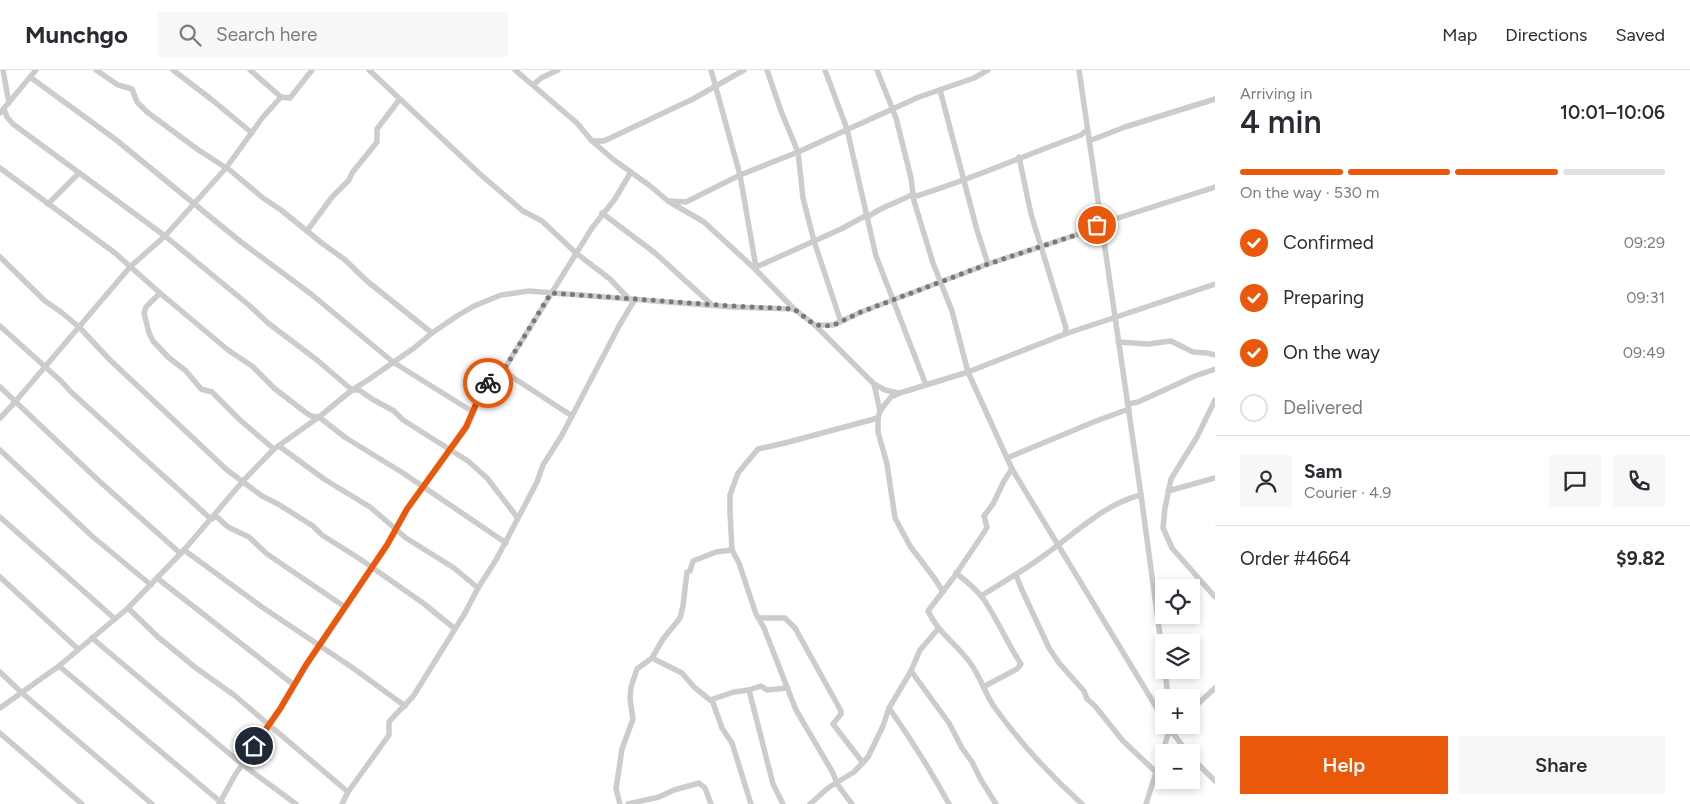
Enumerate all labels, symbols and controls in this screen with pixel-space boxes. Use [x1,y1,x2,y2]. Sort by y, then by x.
search box [158,12,508,57]
text: Munchgo [25,20,128,49]
icon: search [176,21,204,49]
text: Search here [216,23,317,46]
text: Map [1442,24,1477,46]
text: Directions [1505,24,1587,46]
text: Saved [1615,24,1665,46]
text: Arriving in [1240,84,1312,103]
text: 10:01–10:06 [1560,101,1665,124]
text: 4 min [1240,103,1322,141]
text: On the way · 530 m [1240,183,1379,202]
pin [1076,204,1118,246]
icon: bag [1083,211,1111,239]
icon: check [1240,229,1268,257]
text: Confirmed [1283,231,1374,254]
text: 09:29 [1624,233,1665,252]
icon: check [1240,284,1268,312]
text: Preparing [1283,286,1364,309]
text: 09:31 [1626,288,1665,307]
icon: check [1240,339,1268,367]
text: On the way [1283,341,1380,364]
text: 09:49 [1623,343,1665,362]
courier [463,358,513,408]
icon: bike [474,369,502,397]
text: Delivered [1283,396,1363,419]
button: person [1240,455,1292,507]
button: chat [1549,455,1601,507]
button: phone [1613,455,1665,507]
text: Sam [1304,460,1342,483]
text: Courier · 4.9 [1304,483,1391,502]
text: Order #4664 [1240,547,1351,570]
text: $9.82 [1616,547,1665,570]
map controls [1155,579,1200,789]
button: locate [1155,579,1200,624]
button: layers [1155,634,1200,679]
button: + [1155,689,1200,734]
pin [233,725,275,767]
icon: home [240,732,268,760]
button: Help [1240,736,1448,794]
button: Share [1458,736,1665,794]
button: − [1155,744,1200,789]

